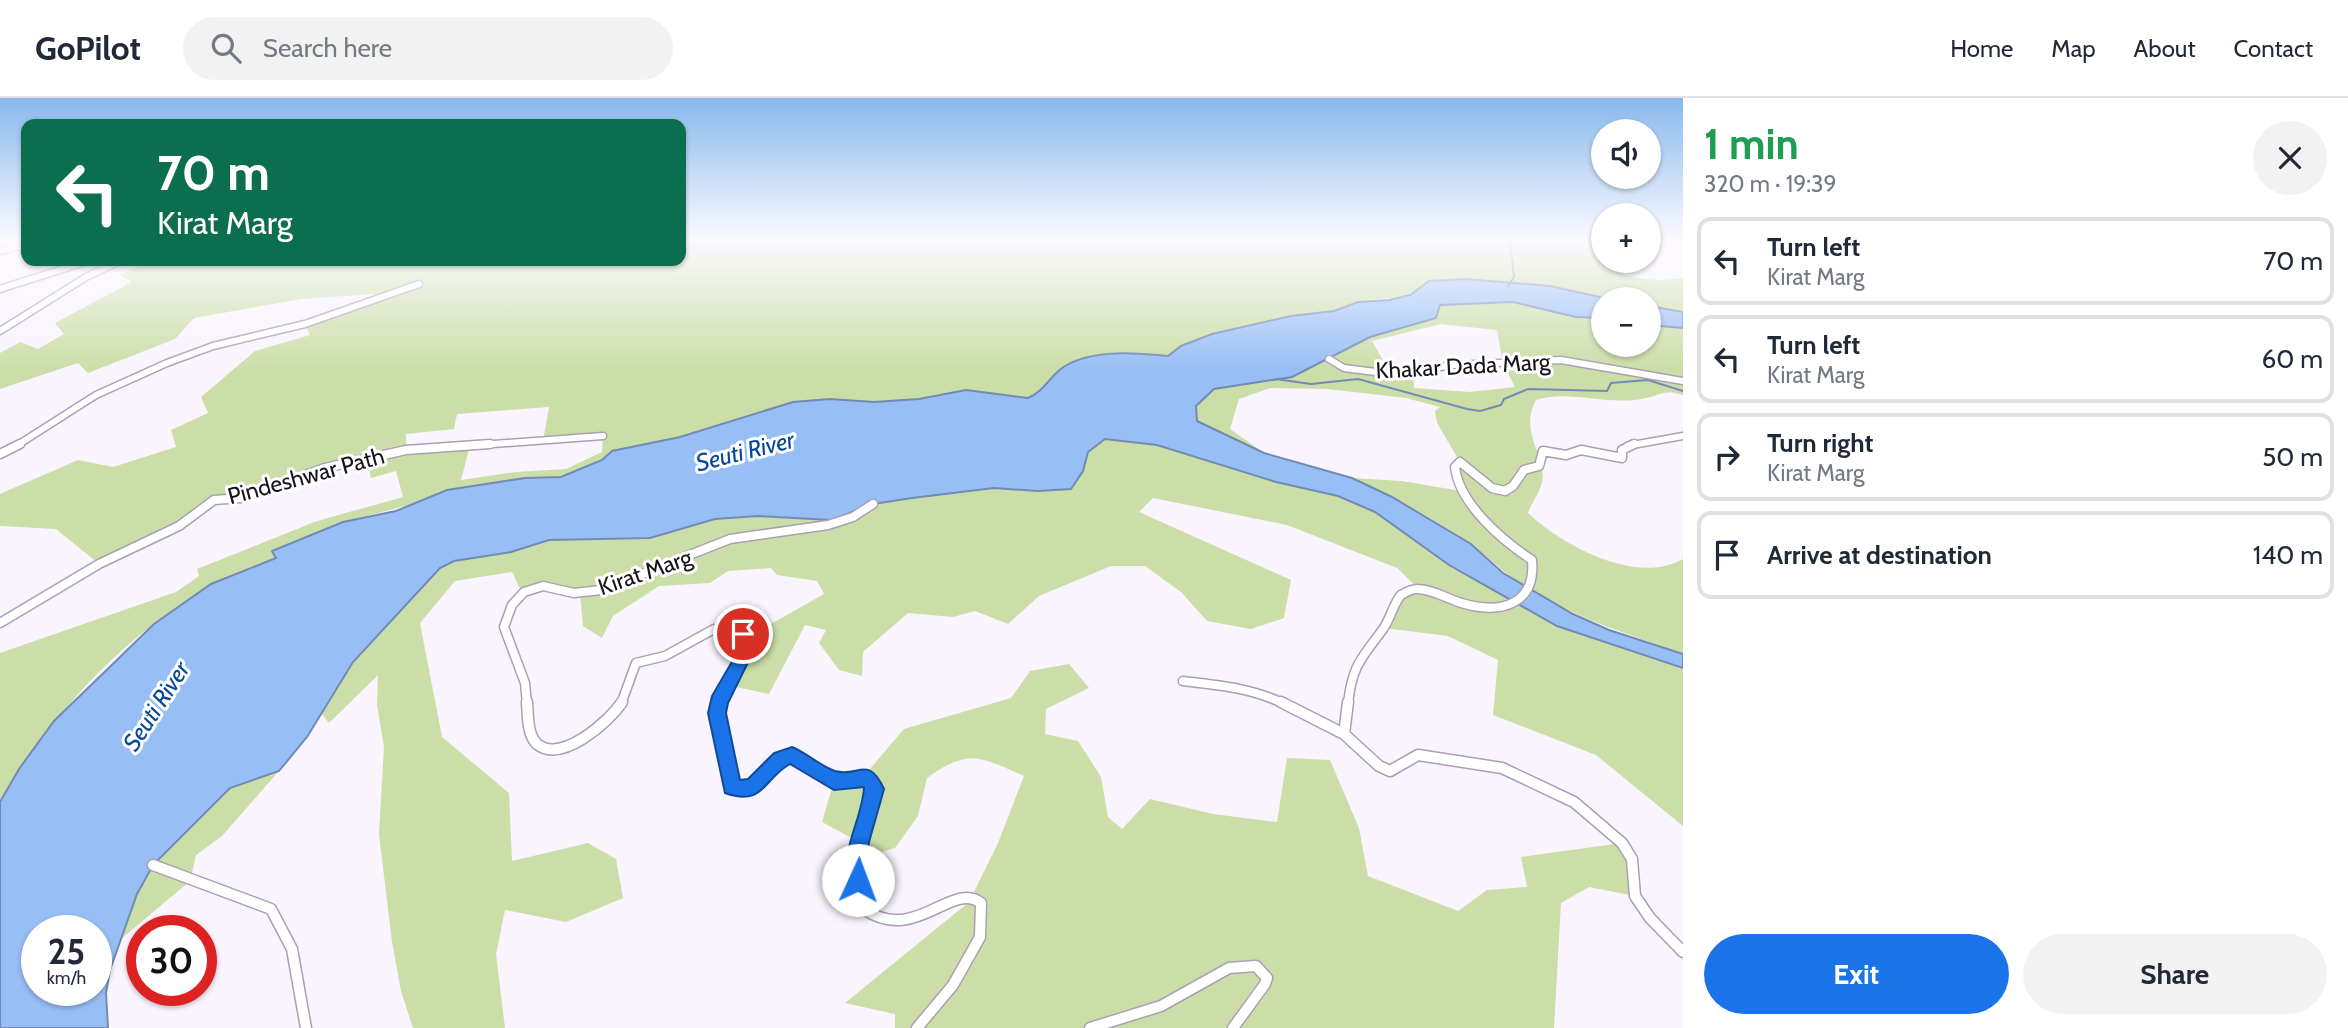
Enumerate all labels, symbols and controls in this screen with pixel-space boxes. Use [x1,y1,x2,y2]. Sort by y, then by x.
search box [183,17,673,80]
text: GoPilot [35,28,141,68]
icon: search [207,29,245,67]
text: Search here [263,32,392,64]
text: Home [1950,34,2013,63]
text: Map [2051,34,2096,63]
text: About [2134,34,2196,63]
text: Contact [2234,34,2313,63]
text: 1 min [1704,118,1799,170]
map controls [1591,119,1661,357]
button: sound [1591,119,1661,189]
button: close [2253,121,2327,195]
text: 70 m [157,143,270,202]
icon: left [42,147,133,238]
text: 320 m · 19:39 [1704,170,1837,198]
text: Kirat Marg [157,203,293,242]
button: + [1591,203,1661,273]
text: Turn left [1767,231,1860,263]
icon: left [1708,242,1746,280]
text: 70 m [2263,245,2323,277]
text: Kirat Marg [1767,263,1864,291]
button: − [1591,287,1661,357]
text: Turn left [1767,329,1860,361]
icon: left [1708,340,1746,378]
text: 60 m [2261,343,2323,375]
street label: Khakar Dada Marg [1375,347,1552,385]
text: Kirat Marg [1767,361,1864,389]
water label: Seuti River [693,424,799,477]
text: Turn right [1767,427,1873,459]
icon: right [1708,438,1746,476]
text: 50 m [2262,441,2323,473]
street label: Pindeshwar Path [225,442,387,510]
text: Kirat Marg [1767,459,1864,487]
icon: arrive [1708,536,1746,574]
text: Arrive at destination [1767,539,1992,571]
text: 140 m [2253,539,2323,571]
street label: Kirat Marg [594,543,696,601]
pin [713,604,773,664]
icon: arrive [724,615,762,653]
water label: Seuti River [117,655,196,756]
position arrow [821,843,895,917]
speed limit sign: 30 [126,915,217,1006]
text: 25 [48,930,85,973]
button: Exit [1704,934,2009,1014]
button: Share [2023,934,2327,1014]
text: km/h [47,967,86,989]

